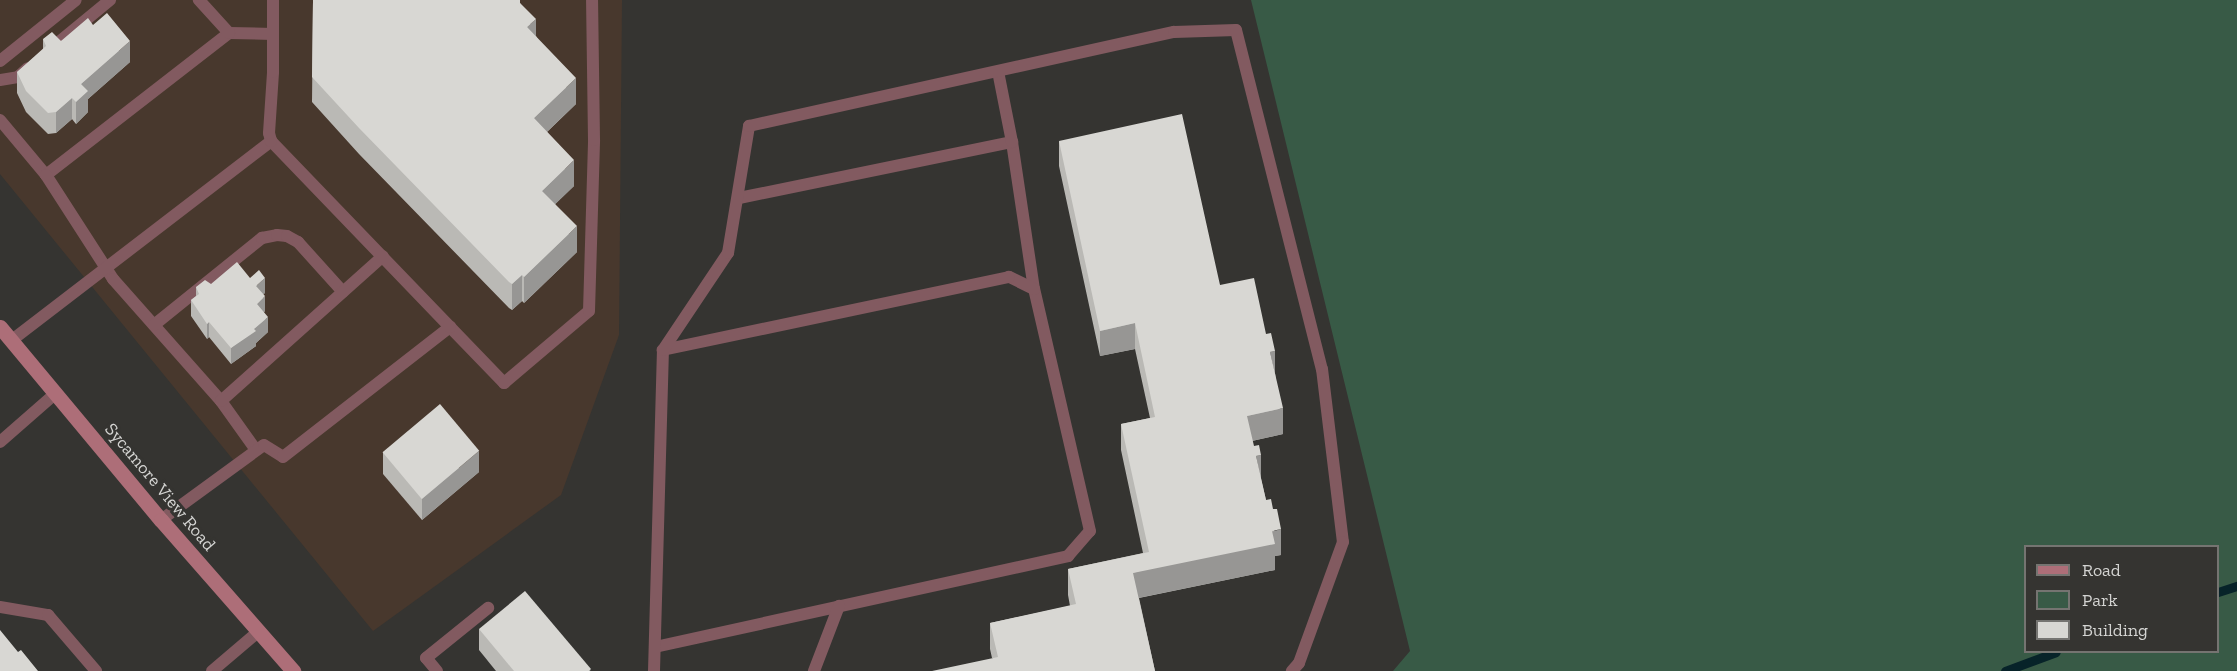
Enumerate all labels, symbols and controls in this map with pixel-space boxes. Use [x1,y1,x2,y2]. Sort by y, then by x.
street label: Sycamore View Road [100,418,220,556]
legend [2024,545,2219,653]
text: Road [2082,559,2121,581]
text: Park [2082,589,2118,611]
text: Building [2082,619,2148,641]

